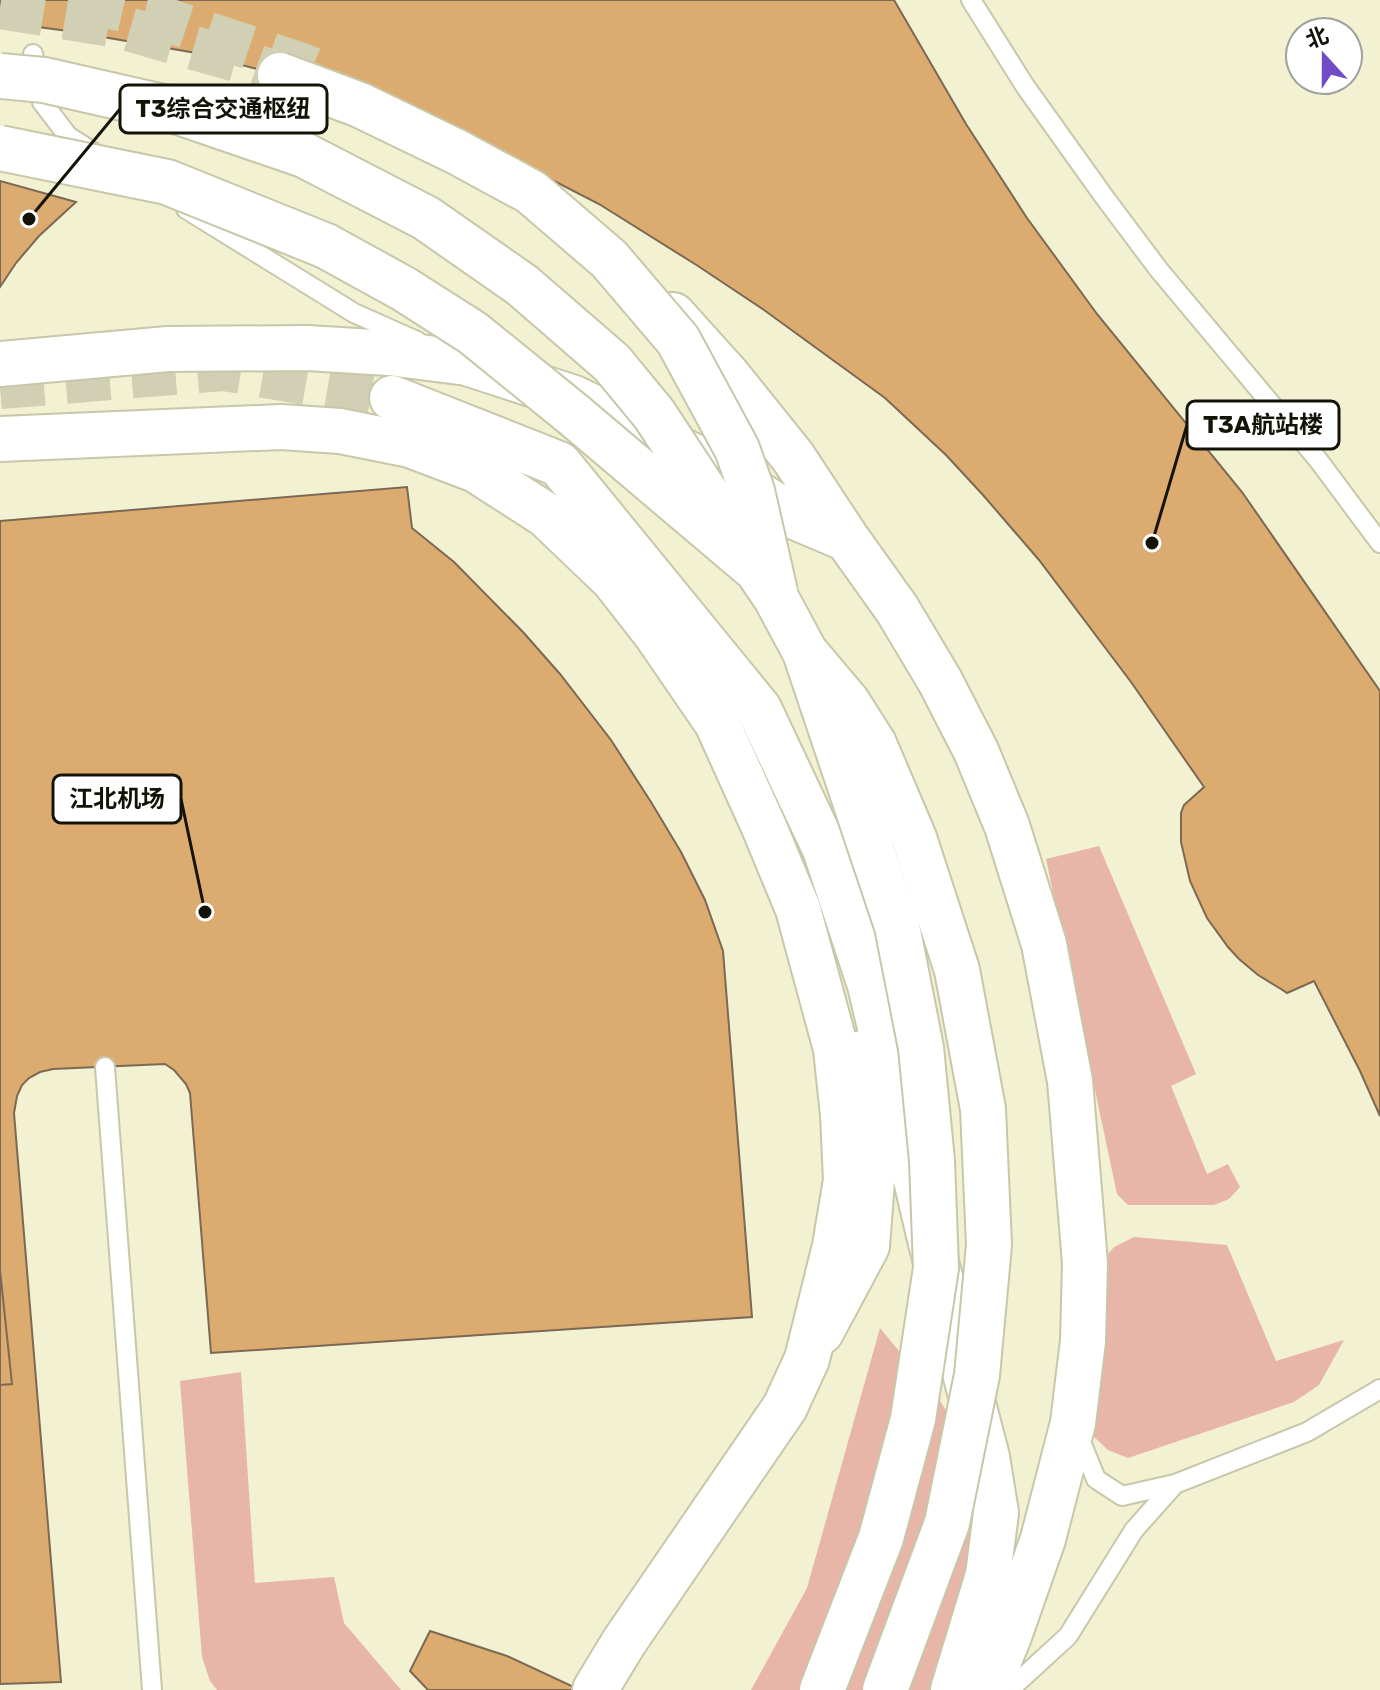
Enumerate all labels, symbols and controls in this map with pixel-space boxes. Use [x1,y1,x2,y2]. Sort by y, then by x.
north arrow [1284,16,1364,96]
text: 北 [1302,21,1332,54]
callout: T3综合交通枢纽 [120,85,327,133]
text: T3综合交通枢纽 [136,95,310,123]
callout: T3A航站楼 [1187,401,1339,449]
text: T3A航站楼 [1203,411,1323,439]
callout: 江北机场 [53,775,181,823]
text: 江北机场 [69,785,165,813]

